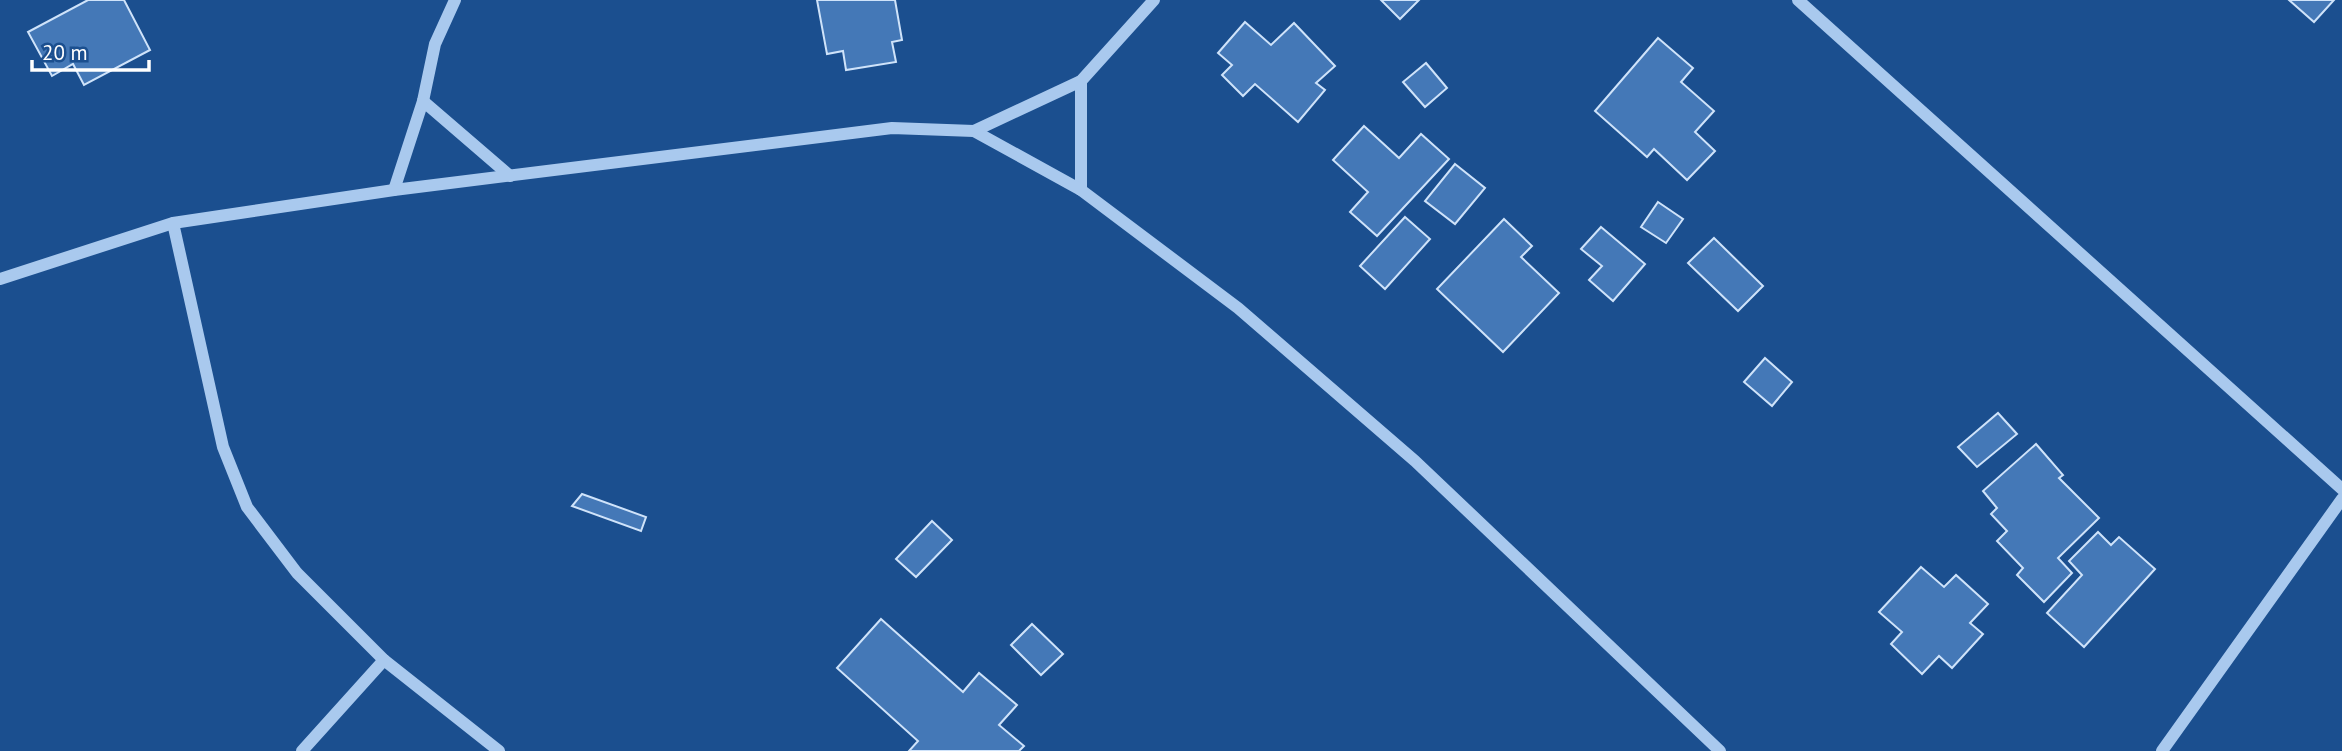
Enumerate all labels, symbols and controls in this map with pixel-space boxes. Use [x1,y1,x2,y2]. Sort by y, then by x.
scale bar [32,28,149,72]
text: 20 m [42,39,88,66]

